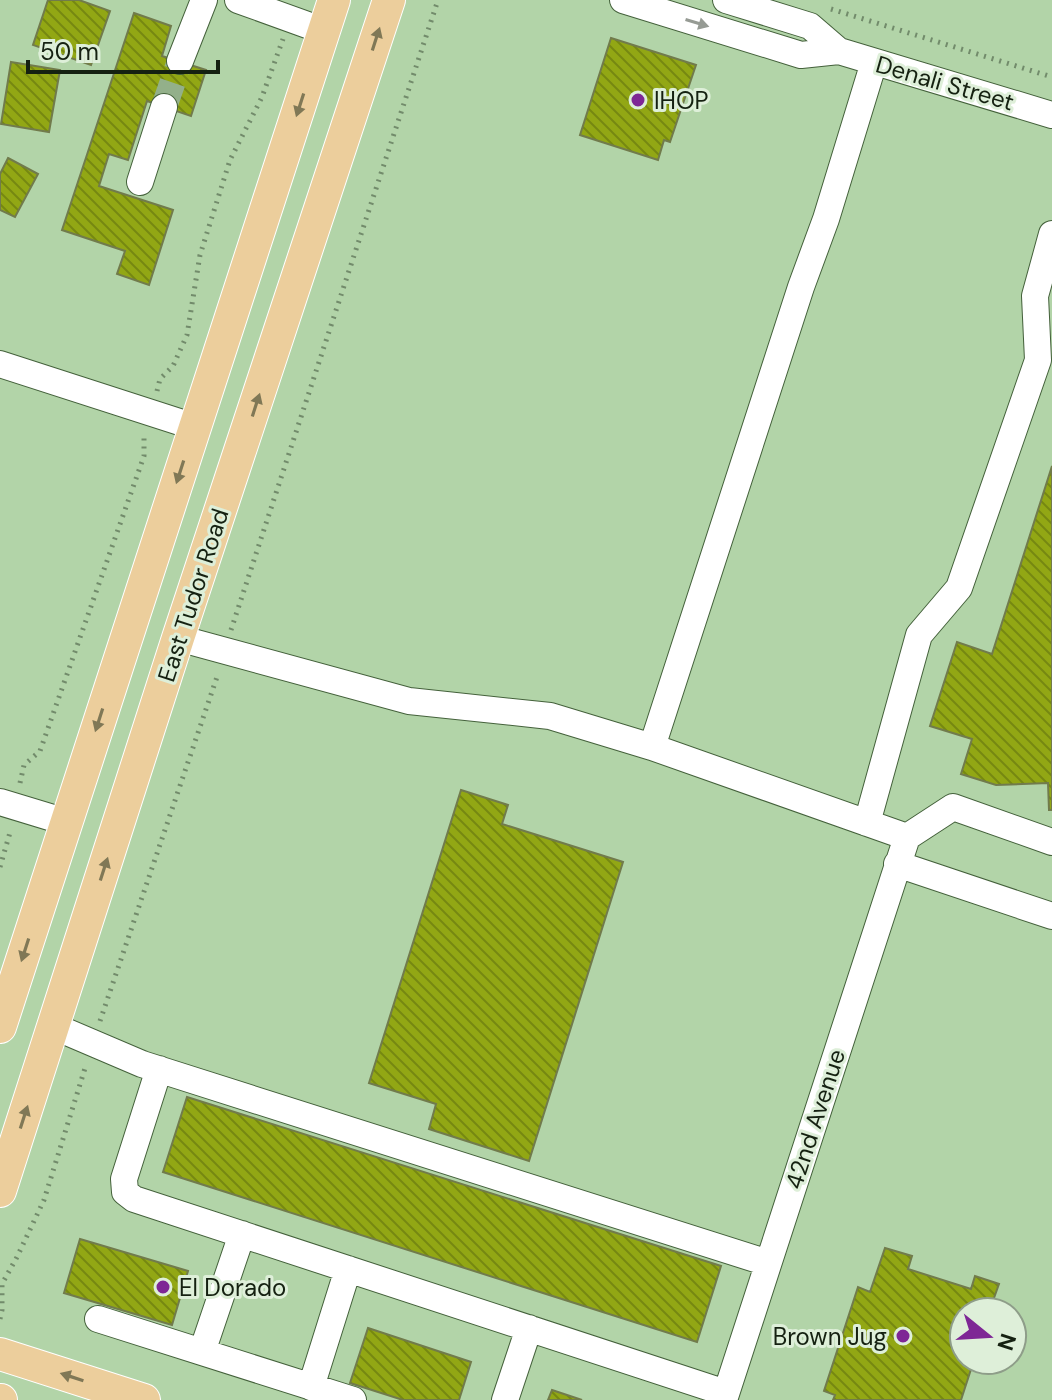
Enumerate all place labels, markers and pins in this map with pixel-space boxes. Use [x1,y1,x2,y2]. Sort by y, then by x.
place label: IHOP [654,85,709,116]
marker: IHOP [629,91,647,109]
place label: El Dorado [179,1272,286,1303]
marker: El Dorado [154,1278,172,1296]
place label: Brown Jug [773,1321,887,1352]
marker: Brown Jug [894,1327,912,1345]

